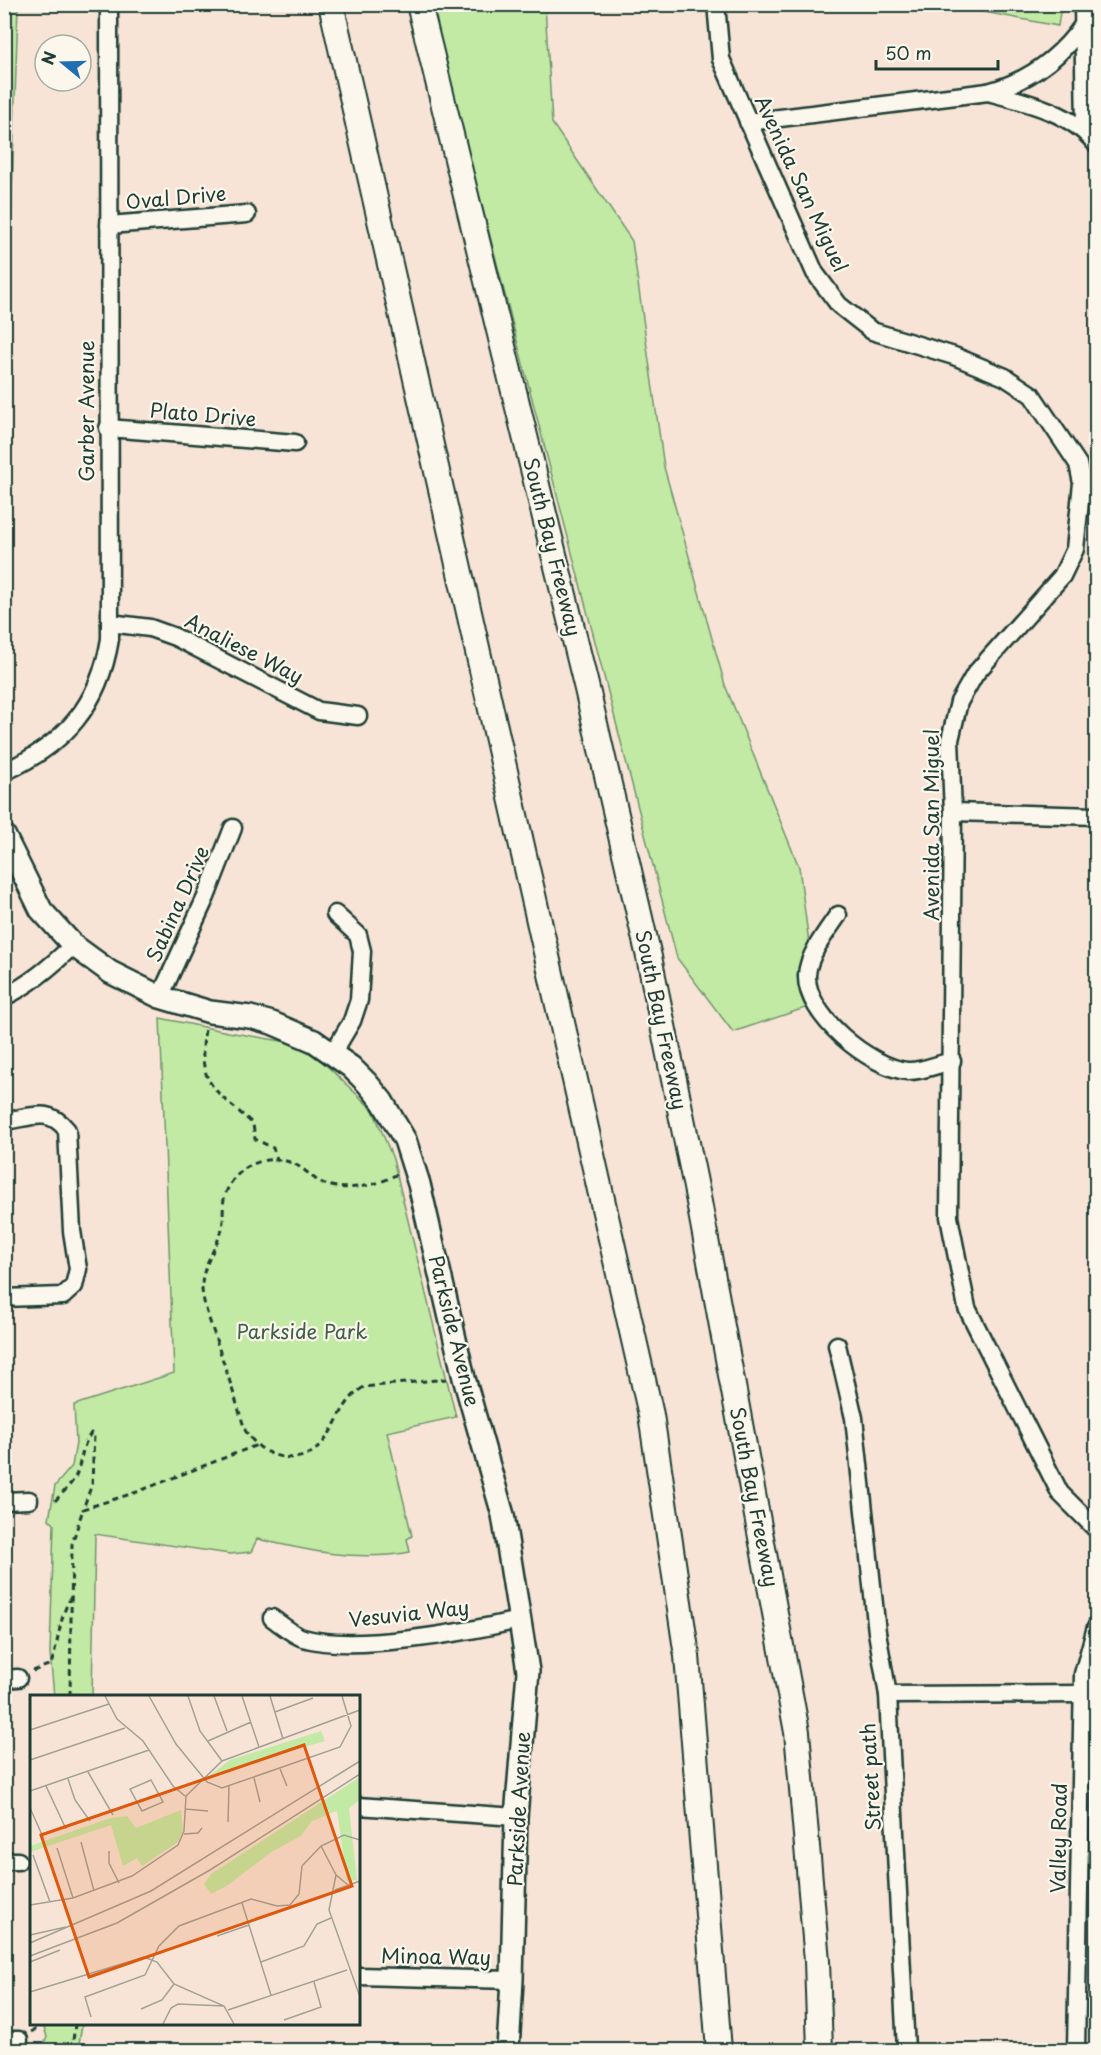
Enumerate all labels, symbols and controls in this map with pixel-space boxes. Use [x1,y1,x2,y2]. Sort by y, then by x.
north arrow [33,33,93,93]
scale bar [876,33,998,71]
text: 50 m [885,39,932,66]
text: N [34,48,61,68]
street label: Avenida San Miguel [748,90,856,277]
street label: Oval Drive [124,178,227,216]
street label: Garber Avenue [71,340,101,482]
street label: Plato Drive [149,394,257,434]
street label: South Bay Freeway [516,455,590,639]
street label: Analiese Way [180,605,309,691]
street label: Avenida San Miguel [916,729,946,921]
street label: Sabina Drive [138,841,216,967]
street label: South Bay Freeway [628,927,696,1112]
street label: Parkside Avenue [422,1252,488,1410]
park label: Parkside Park [237,1316,367,1346]
street label: South Bay Freeway [723,1404,787,1589]
street label: Vesuvia Way [347,1592,471,1634]
inset map [30,1695,360,2025]
street label: Street path [852,1722,888,1832]
street label: Parkside Avenue [499,1731,537,1887]
street label: Valley Road [1042,1783,1074,1893]
street label: Minoa Way [381,1940,491,1972]

